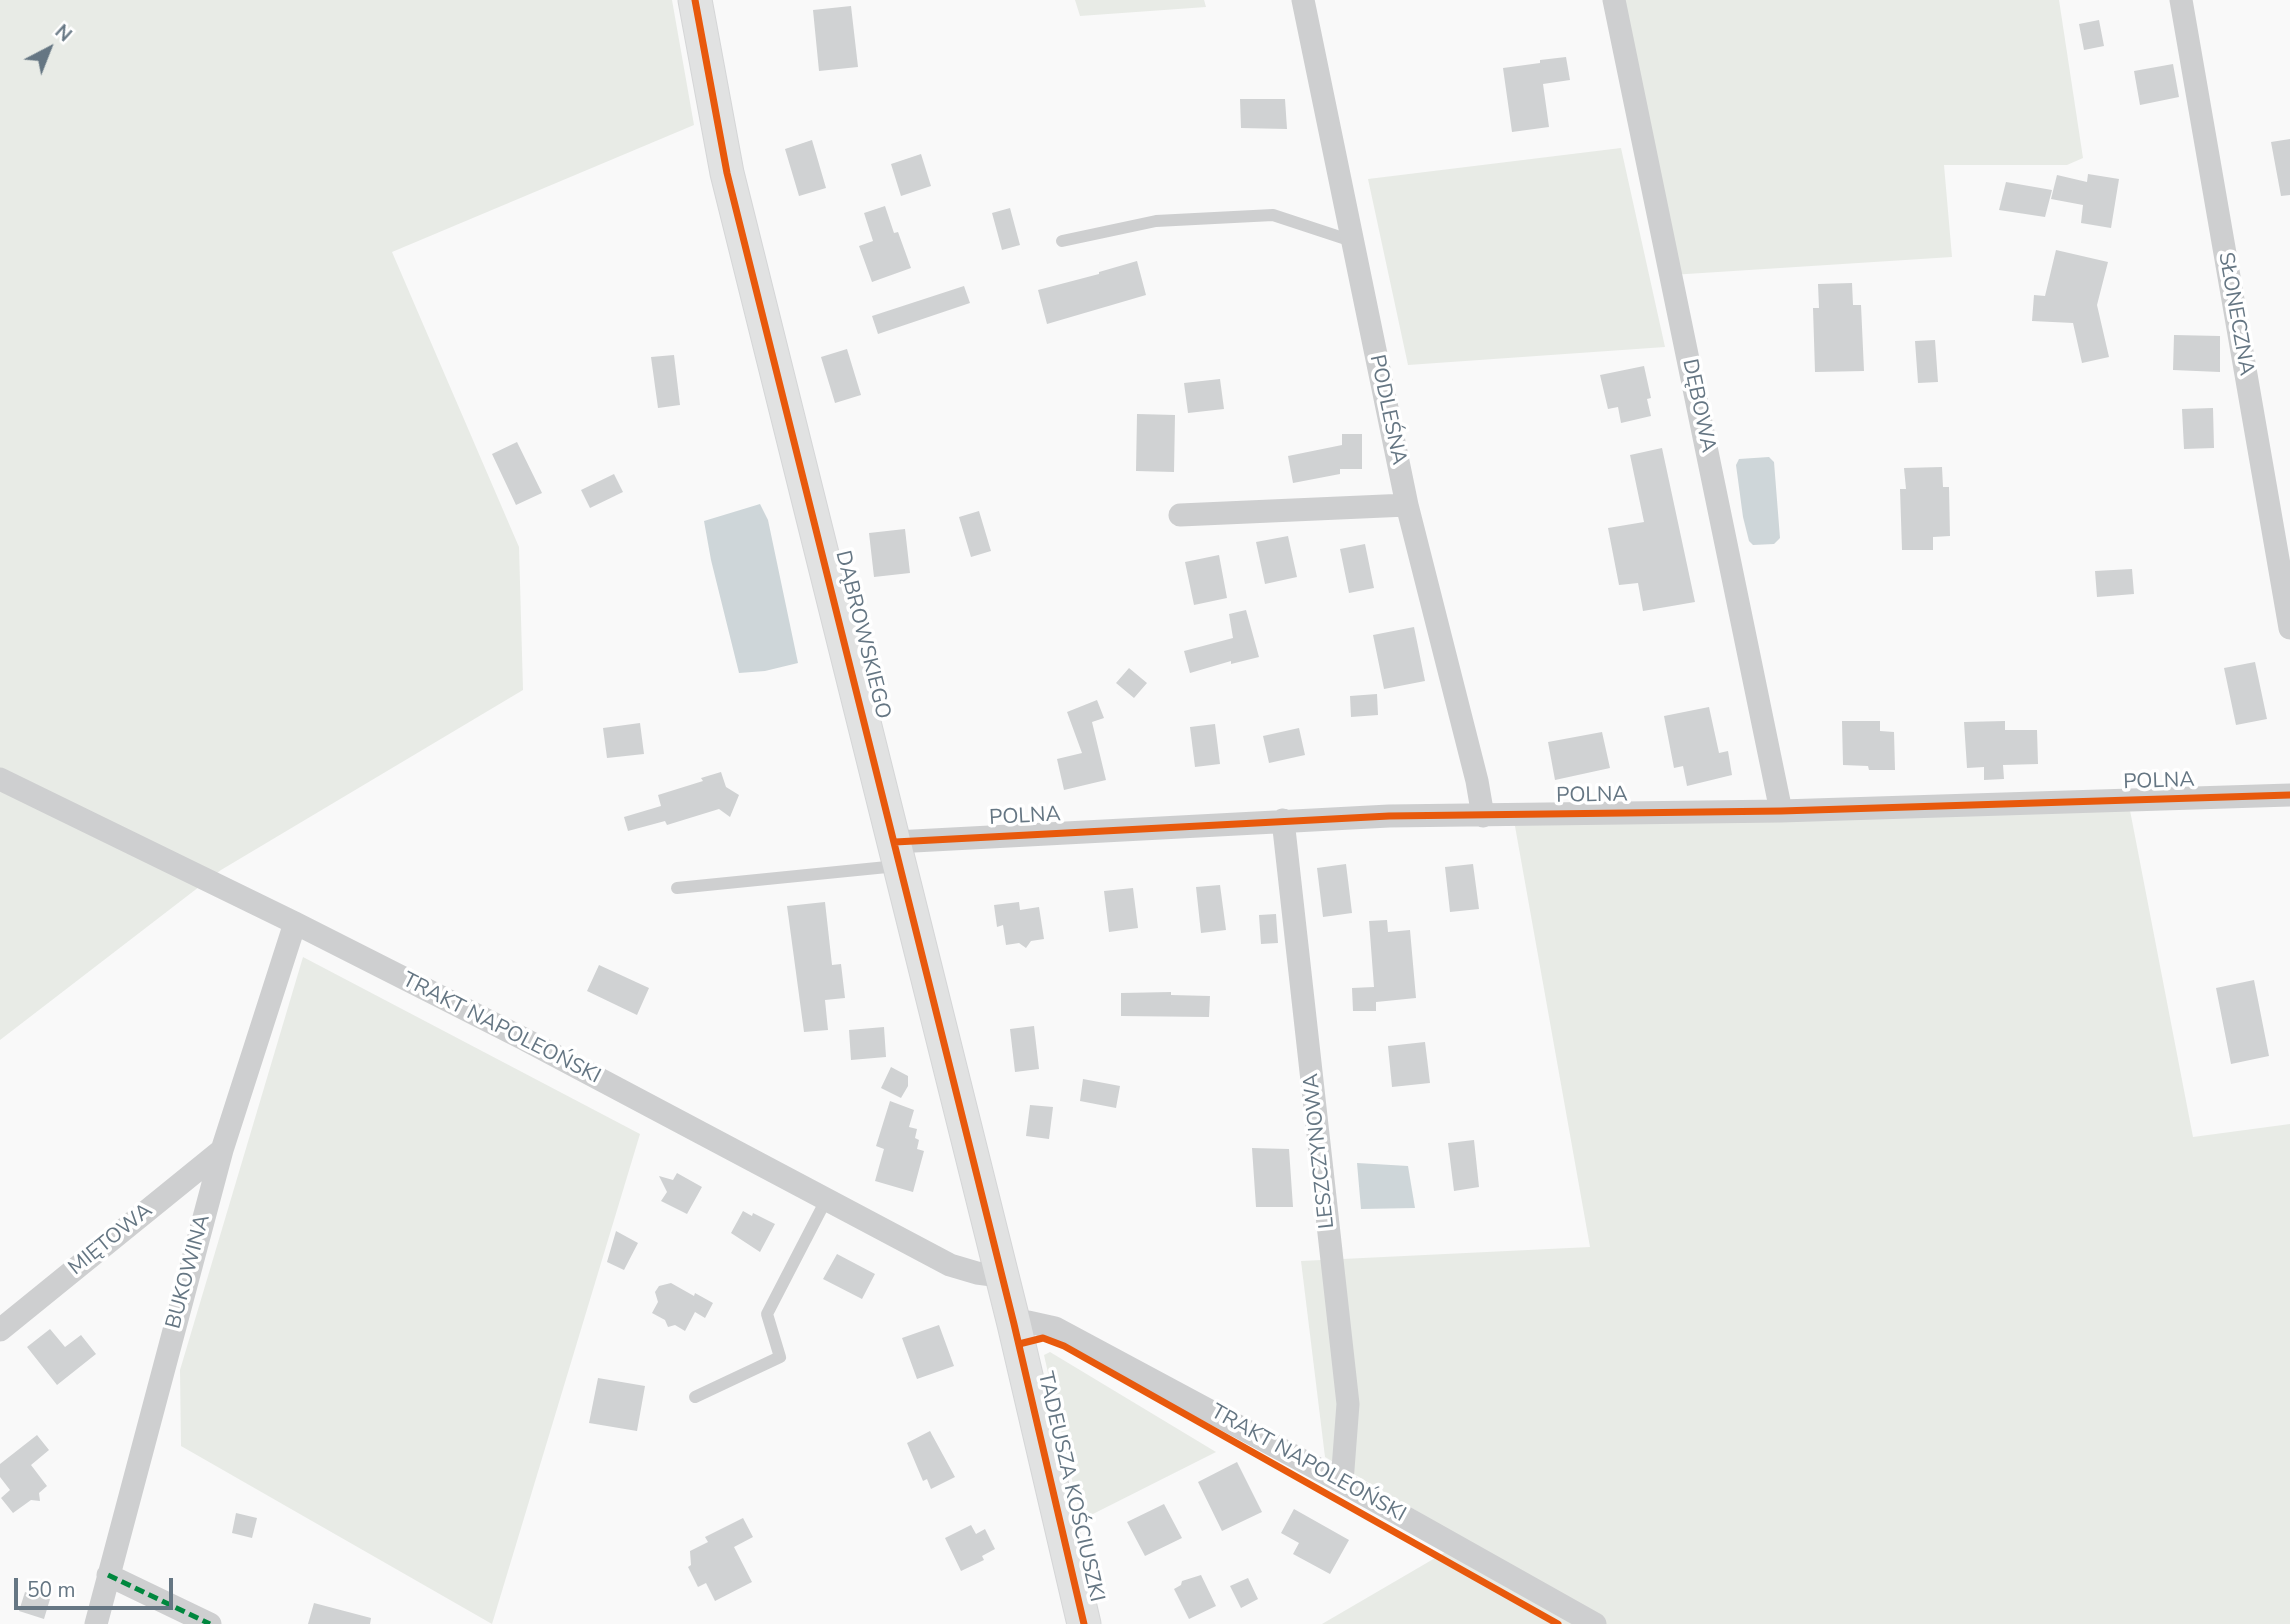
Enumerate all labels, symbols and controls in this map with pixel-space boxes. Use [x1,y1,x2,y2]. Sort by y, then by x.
north arrow [14,14,84,84]
text: N [49,19,77,48]
street label: SŁONECZNA [2212,250,2258,378]
street label: PODLEŚNA [1363,353,1411,467]
street label: DĘBOWA [1676,357,1720,455]
street label: DĄBROWSKIEGO [829,548,895,722]
street label: POLNA [2123,768,2195,796]
street label: POLNA [1556,783,1628,809]
street label: POLNA [989,803,1061,831]
street label: TRAKT NAPOLEOŃSKI [398,968,604,1090]
street label: LESZCZYNOWA [1299,1072,1341,1230]
street label: MIĘTOWA [64,1199,158,1281]
street label: BUKOWINA [162,1212,216,1332]
street label: TADEUSZA KOŚCIUSZKI [1031,1370,1109,1604]
street label: TRAKT NAPOLEOŃSKI [1206,1400,1410,1528]
scale bar [18,1564,177,1608]
text: 50 m [27,1576,76,1604]

